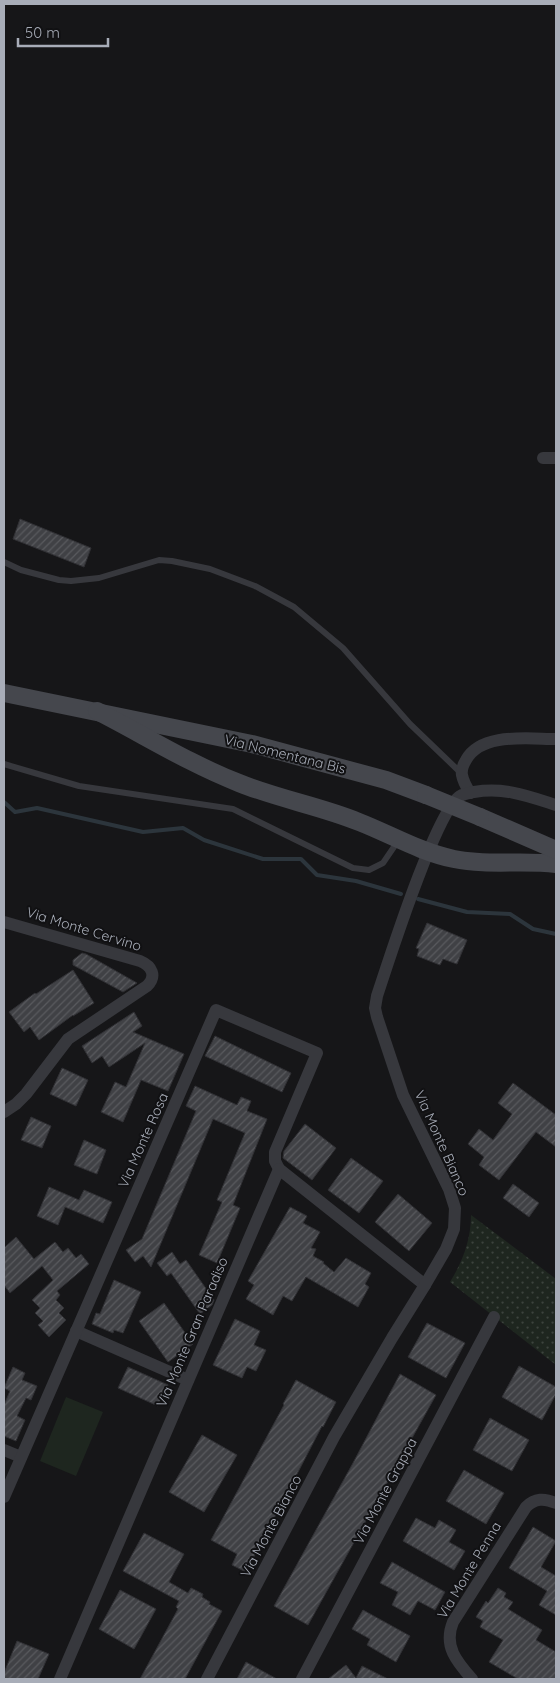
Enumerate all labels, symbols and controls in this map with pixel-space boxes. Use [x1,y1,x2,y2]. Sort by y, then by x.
scale bar [18,15,108,47]
text: 50 m [25,23,60,42]
street label: Via Nomentana Bis [222,730,348,778]
street label: Via Monte Cervino [24,903,144,955]
street label: Via Monte Bianco [411,1087,473,1199]
street label: Via Monte Rosa [114,1090,172,1190]
street label: Via Monte Gran Paradiso [152,1254,232,1410]
street label: Via Monte Grappa [349,1435,421,1547]
street label: Via Monte Bianco [236,1472,306,1580]
street label: Via Monte Penna [433,1518,505,1622]

